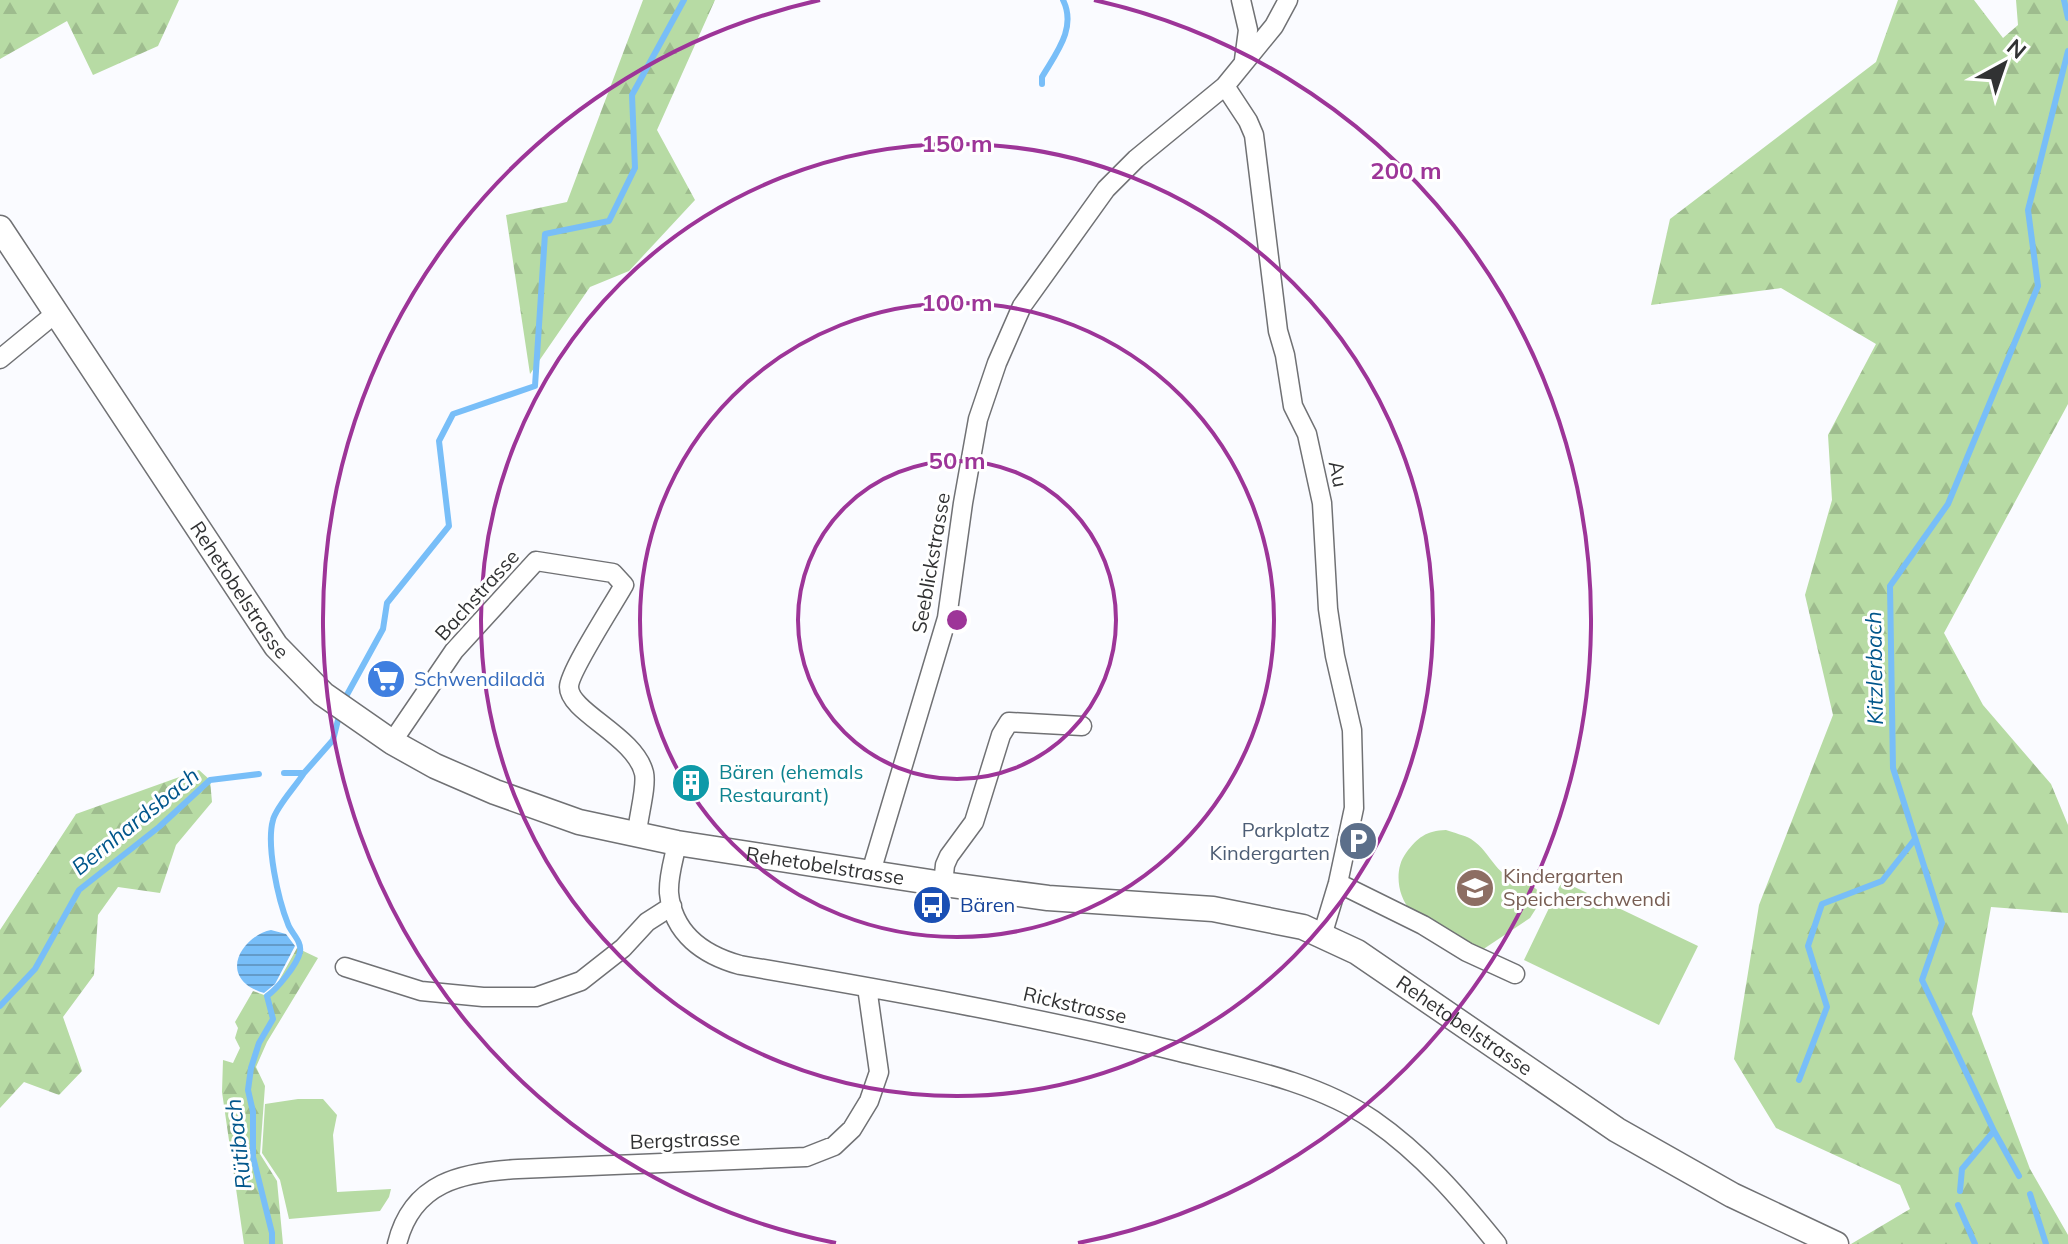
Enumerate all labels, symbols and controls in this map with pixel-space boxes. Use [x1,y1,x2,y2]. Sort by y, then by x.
north arrow [1964,24,2044,104]
text: N [2001,33,2032,65]
text: 150 m [921,128,993,158]
text: 200 m [1370,155,1442,185]
text: 100 m [921,287,993,317]
text: 50 m [929,445,985,475]
street label: Au [1324,458,1353,489]
street label: Seeblickstrasse [906,491,955,635]
street label: Rehetobelstrasse [185,516,294,664]
street label: Bachstrasse [429,544,524,645]
centre of rings [943,606,971,634]
water label: Kitzlerbach [1859,611,1889,725]
supermarket icon: Schwendiladä [365,658,407,700]
place label: Schwendiladä [414,666,545,691]
place label: Bären (ehemals Restaurant) [719,759,863,807]
water label: Bernhardsbach [66,761,204,881]
building icon: Bären (ehemals Restaurant) [670,762,712,804]
place label: Parkplatz Kindergarten [1209,817,1330,865]
parking icon: Parkplatz Kindergarten [1337,820,1379,862]
street label: Rehetobelstrasse [744,841,906,890]
place label: Kindergarten Speicherschwendi [1503,863,1671,911]
school or university icon: Kindergarten Speicherschwendi [1454,867,1496,909]
bus stop icon: Bären [911,884,953,926]
place label: Bären [960,892,1015,917]
street label: Rehetobelstrasse [1392,970,1538,1081]
street label: Rickstrasse [1021,980,1129,1029]
water label: Rütibach [219,1097,257,1191]
street label: Bergstrasse [629,1125,741,1154]

